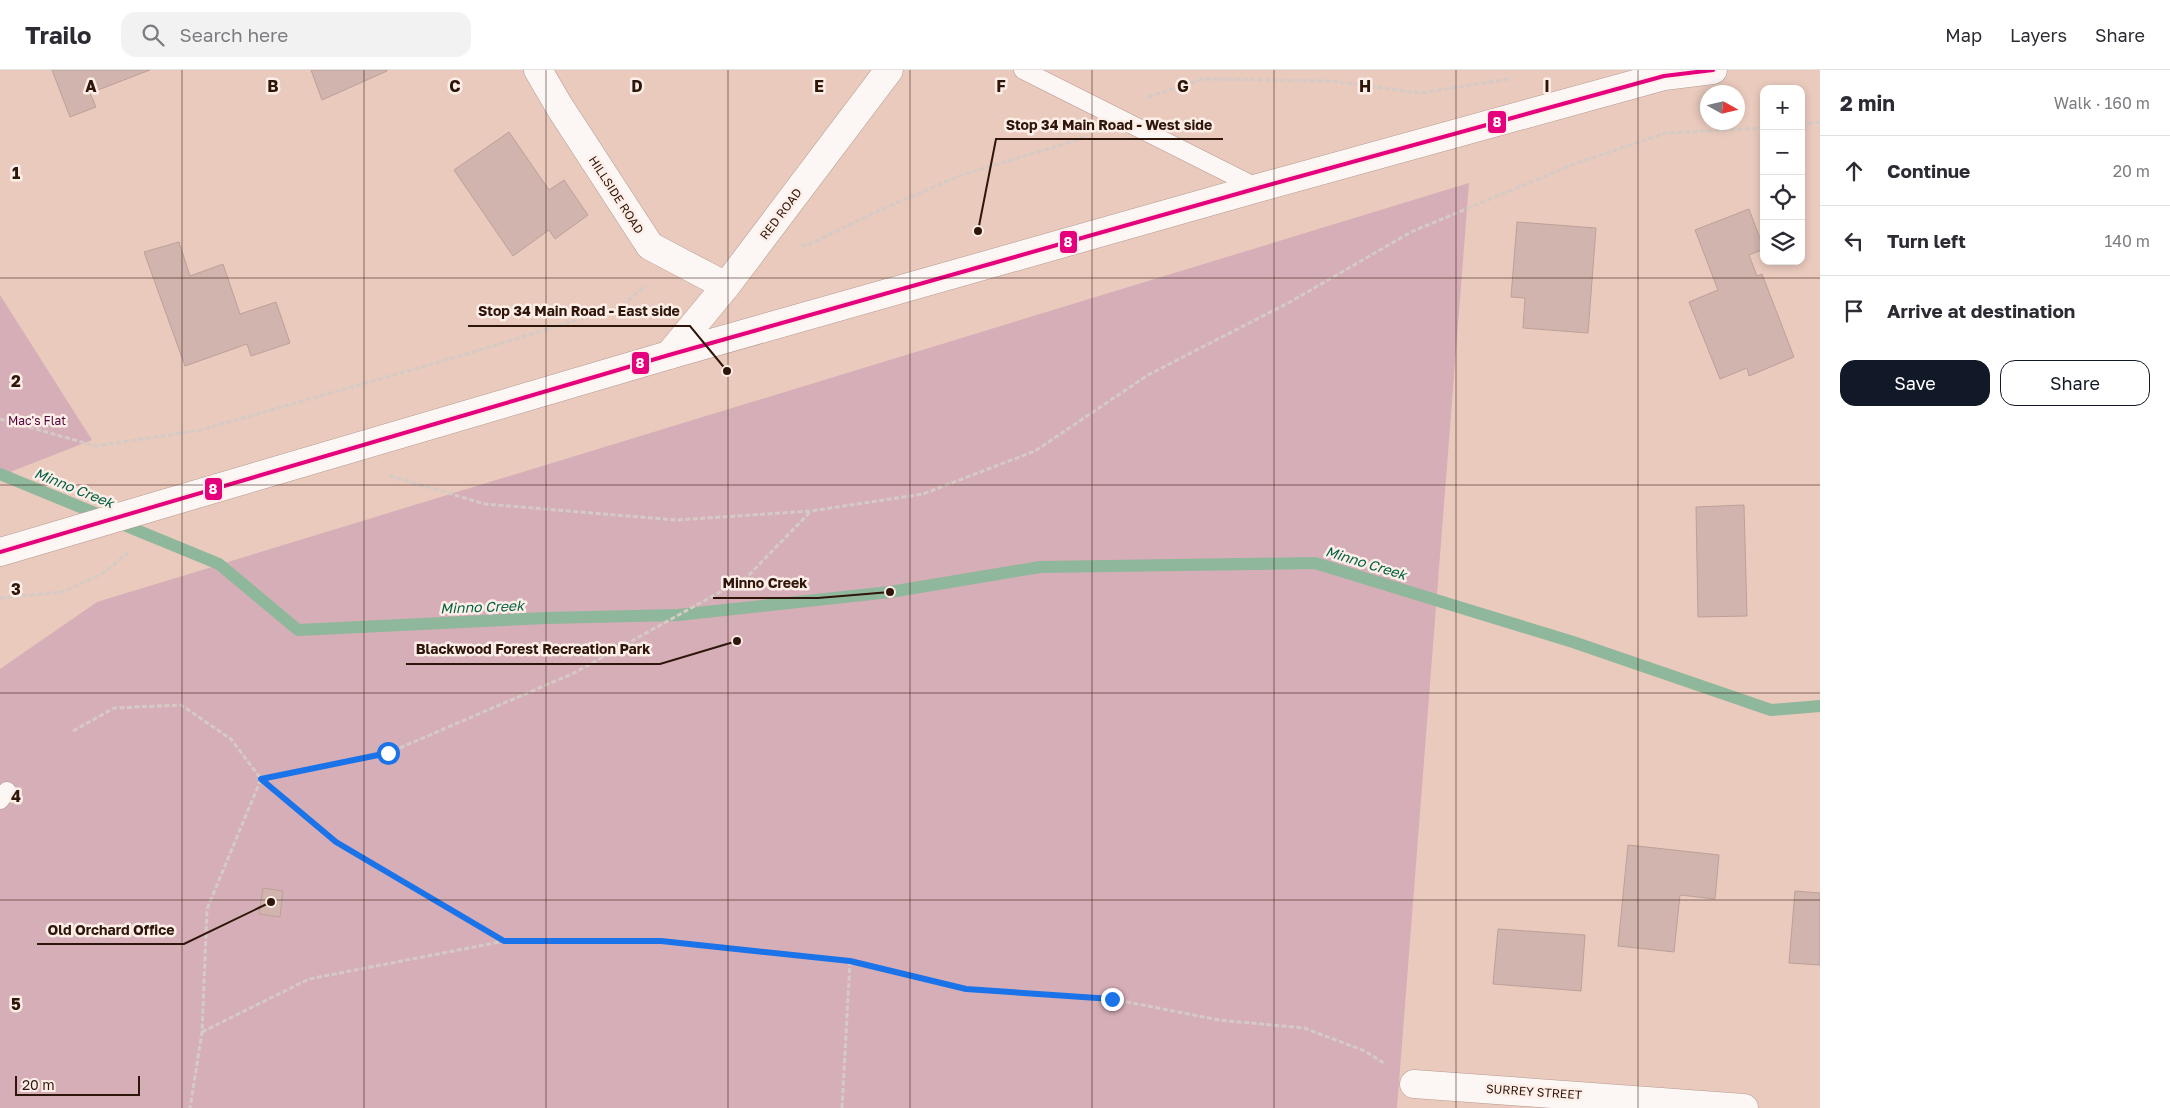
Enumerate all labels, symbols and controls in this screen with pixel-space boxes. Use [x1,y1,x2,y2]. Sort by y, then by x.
search box [121,12,471,57]
text: Trailo [25,20,91,49]
icon: search [139,21,167,49]
text: Search here [179,23,288,46]
text: Map [1945,24,1982,46]
text: Layers [2010,24,2067,46]
text: Share [2095,24,2145,46]
text: A [85,76,97,96]
text: B [267,76,279,96]
text: C [449,76,461,96]
text: D [631,76,643,96]
text: E [814,76,824,96]
text: F [996,76,1006,96]
text: G [1177,76,1189,96]
text: H [1359,76,1371,96]
text: I [1544,76,1550,96]
north arrow [1700,85,1745,130]
map controls [1760,85,1805,265]
button: + [1760,85,1805,130]
text: 2 min [1840,90,1895,116]
text: Walk · 160 m [2054,93,2150,113]
callout: Stop 34 Main Road - West side [996,110,1223,139]
line badge: 8 [1487,110,1507,134]
text: 8 [1493,113,1502,130]
text: Stop 34 Main Road - West side [1006,116,1212,133]
button: − [1760,130,1805,175]
street label: HILLSIDE ROAD [586,153,647,236]
icon: ahead [1840,157,1868,185]
text: Continue [1887,159,1970,182]
text: 20 m [2113,161,2150,181]
text: 1 [12,163,20,183]
button: locate [1760,175,1805,220]
street label: RED ROAD [757,185,805,242]
button: layers [1760,220,1805,265]
icon: left [1840,227,1868,255]
text: Turn left [1887,229,1966,252]
line badge: 8 [1059,230,1078,254]
text: 140 m [2104,231,2150,251]
text: 8 [1064,233,1073,250]
callout: Stop 34 Main Road - East side [468,297,690,326]
icon: arrive [1840,297,1868,325]
text: Arrive at destination [1887,299,2075,322]
text: Stop 34 Main Road - East side [478,302,680,319]
line badge: 8 [631,351,650,375]
text: 8 [636,354,645,371]
button: Save [1840,360,1990,406]
button: Share [2000,360,2150,406]
text: 2 [11,371,21,391]
park label: Mac's Flat [8,413,66,428]
water label: Minno Creek [32,464,118,512]
line badge: 8 [204,477,223,501]
text: 8 [209,480,218,497]
water label: Minno Creek [1324,542,1411,584]
callout: Minno Creek [713,569,818,598]
text: Minno Creek [723,574,807,591]
text: 3 [11,579,21,599]
water label: Minno Creek [440,596,526,616]
callout: Blackwood Forest Recreation Park [406,635,660,664]
text: Blackwood Forest Recreation Park [416,640,650,657]
route start [377,742,400,765]
text: 4 [11,786,21,806]
callout: Old Orchard Office [37,915,184,944]
text: Old Orchard Office [48,921,174,938]
route end [1101,988,1124,1011]
text: 5 [11,994,21,1014]
scale bar [15,1073,140,1096]
text: 20 m [22,1076,55,1093]
street label: SURREY STREET [1486,1081,1583,1102]

